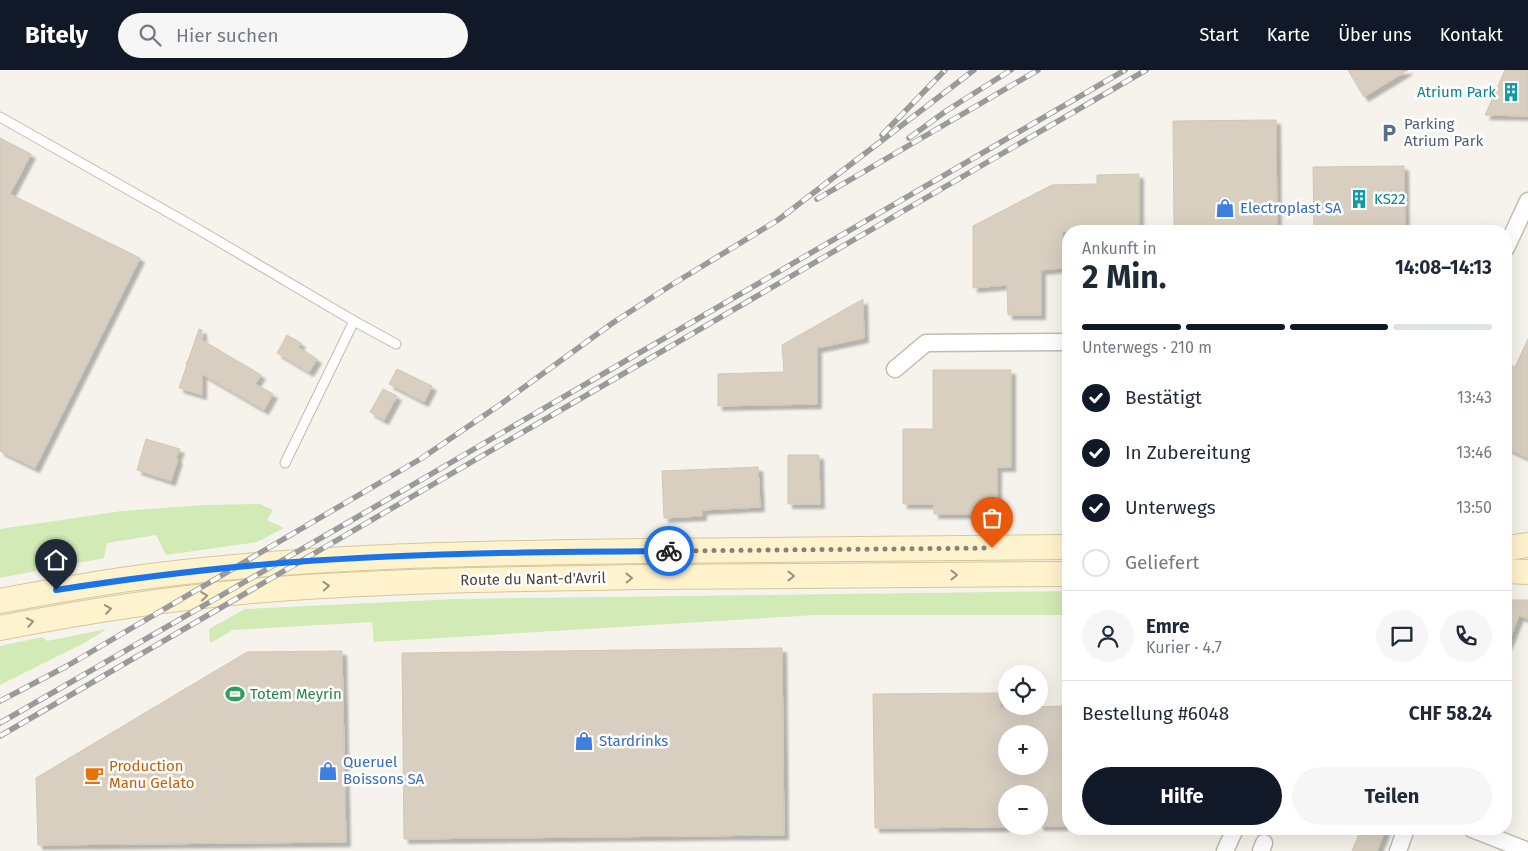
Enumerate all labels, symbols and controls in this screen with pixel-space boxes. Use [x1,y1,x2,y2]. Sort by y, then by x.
search box [118,13,468,58]
text: Bitely [25,21,88,49]
icon: search [136,21,164,49]
text: Hier suchen [176,24,279,47]
text: Start [1199,24,1239,46]
text: Karte [1267,24,1310,46]
text: Über uns [1338,24,1412,46]
text: Kontakt [1440,24,1503,46]
building icon: Atrium Park [1500,81,1522,103]
place label: Atrium Park [1417,83,1496,101]
place label: Parking Atrium Park [1404,115,1483,150]
parking icon: Parking Atrium Park [1378,122,1400,144]
building icon: KS22 [1348,188,1370,210]
place label: KS22 [1374,190,1406,208]
shop icon: Electroplast SA [1214,197,1236,219]
place label: Electroplast SA [1240,199,1342,217]
text: Ankunft in [1082,239,1157,258]
text: 14:08–14:13 [1395,256,1492,279]
text: 2 Min. [1082,258,1166,296]
text: Unterwegs · 210 m [1082,338,1212,357]
icon: check [1082,384,1110,412]
text: Bestätigt [1125,386,1202,409]
text: 13:43 [1457,388,1492,407]
icon: check [1082,439,1110,467]
text: In Zubereitung [1125,441,1250,464]
text: 13:46 [1456,443,1492,462]
icon: check [1082,494,1110,522]
text: Unterwegs [1125,496,1216,519]
pin [971,497,1013,548]
text: 13:50 [1456,498,1492,517]
icon: bag [978,504,1006,532]
courier [644,526,694,576]
icon: bike [655,537,683,565]
pin [35,539,77,590]
icon: home [42,546,70,574]
text: Geliefert [1125,551,1199,574]
street label: Route du Nant-d'Avril [460,569,607,589]
one-way arrow [950,570,958,580]
one-way arrow [788,571,795,581]
one-way arrow [625,573,633,583]
one-way arrow [323,581,331,592]
one-way arrow [200,591,208,602]
one-way arrow [104,604,112,614]
button: person [1082,610,1134,662]
button: chat [1376,610,1428,662]
button: phone [1440,610,1492,662]
text: Emre [1146,615,1189,638]
one-way arrow [26,617,35,628]
text: Kurier · 4.7 [1146,638,1222,657]
map controls [998,665,1048,835]
button: locate [998,665,1048,715]
sports icon: Totem Meyrin [224,683,246,705]
place label: Totem Meyrin [250,685,342,703]
text: Bestellung #6048 [1082,702,1229,725]
text: CHF 58.24 [1409,702,1492,725]
button: + [998,725,1048,775]
shop icon: Stardrinks [573,730,595,752]
place label: Stardrinks [599,732,668,750]
place label: Queruel Boissons SA [343,753,425,788]
place label: Production Manu Gelato [109,757,194,792]
shop icon: Queruel Boissons SA [317,760,339,782]
cafe icon: Production Manu Gelato [83,764,105,786]
button: Hilfe [1082,767,1282,825]
button: Teilen [1292,767,1492,825]
button: − [998,785,1048,835]

